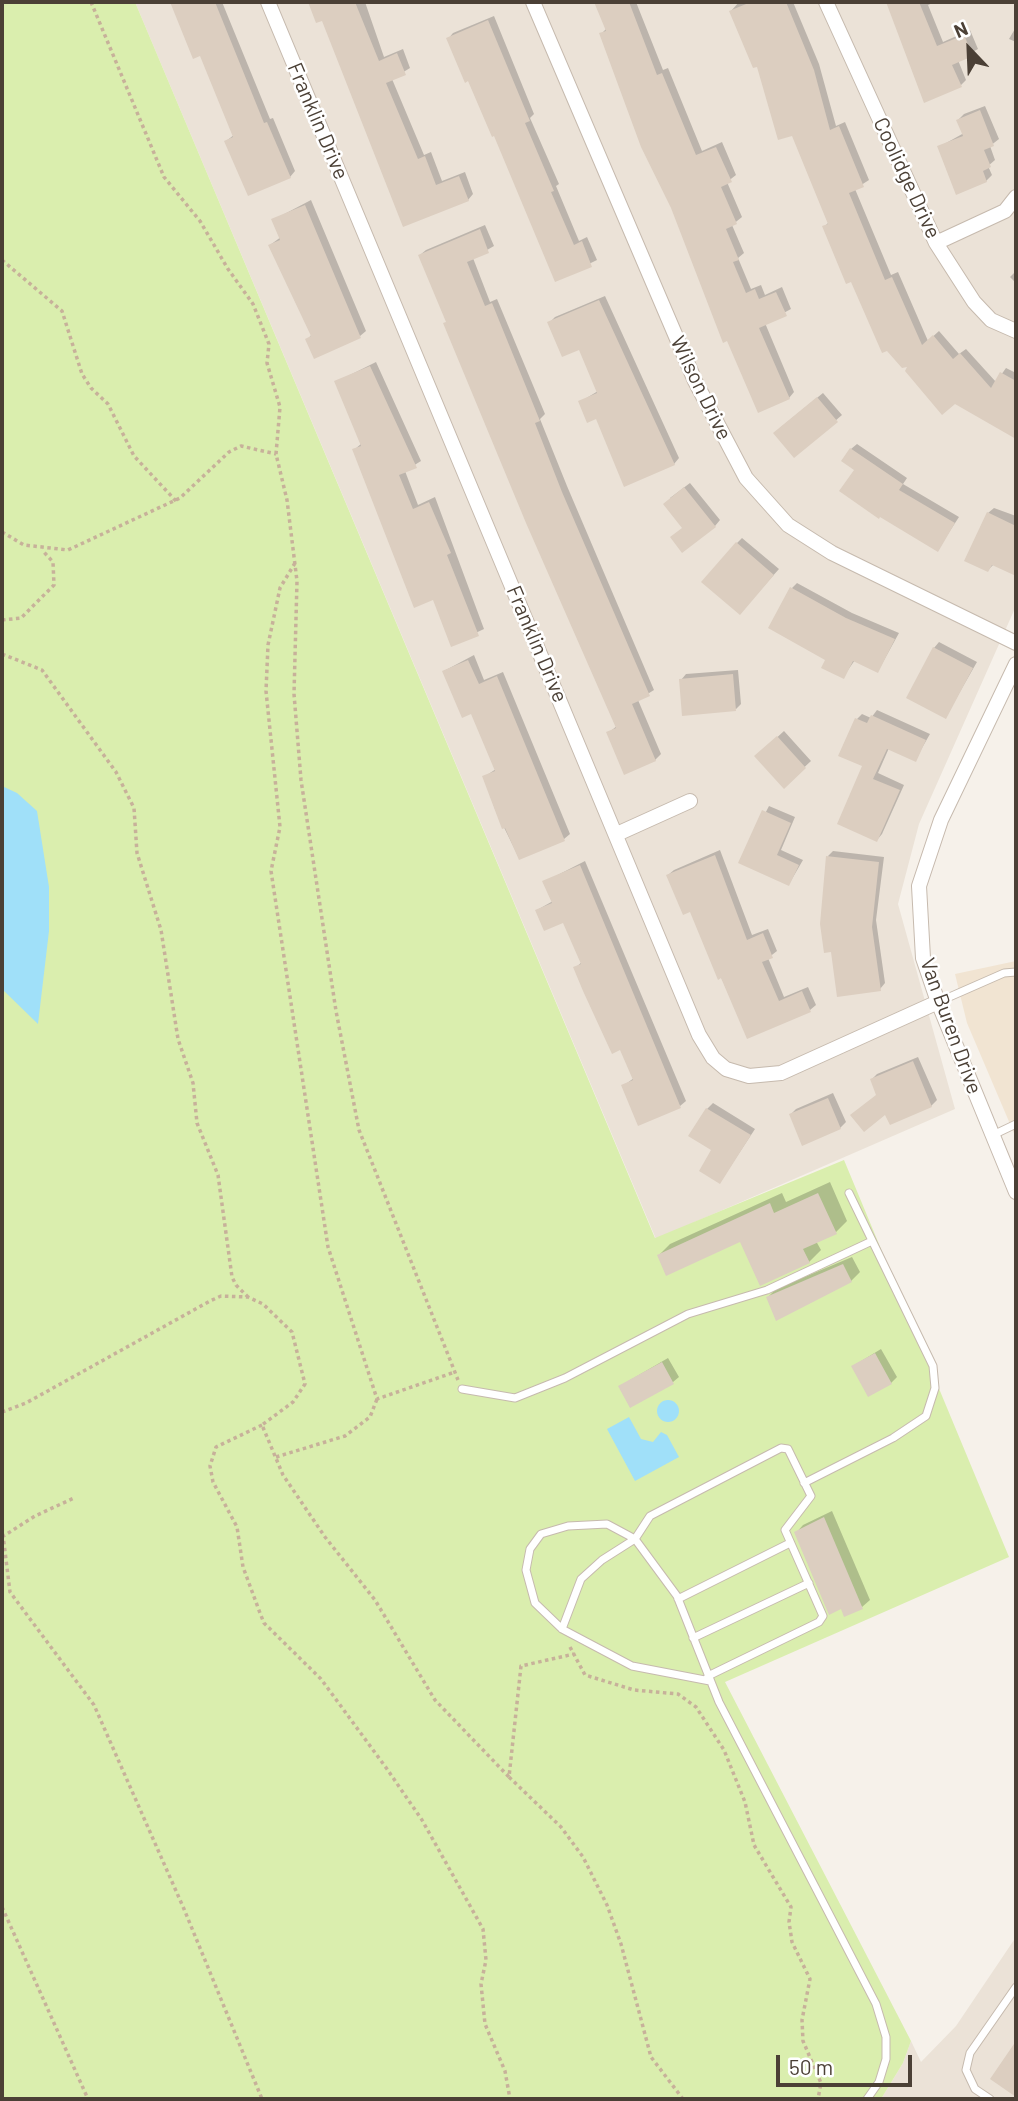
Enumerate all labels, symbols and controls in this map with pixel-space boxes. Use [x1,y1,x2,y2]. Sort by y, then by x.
north arrow [934,14,1004,84]
text: N [950,16,971,42]
street label: Franklin Drive [282,59,354,183]
street label: Coolidge Drive [868,113,946,243]
street label: Wilson Drive [665,332,737,444]
street label: Franklin Drive [501,582,573,706]
street label: Van Buren Drive [915,955,987,1097]
scale bar [780,2042,916,2086]
text: 50 m [789,2054,833,2079]

